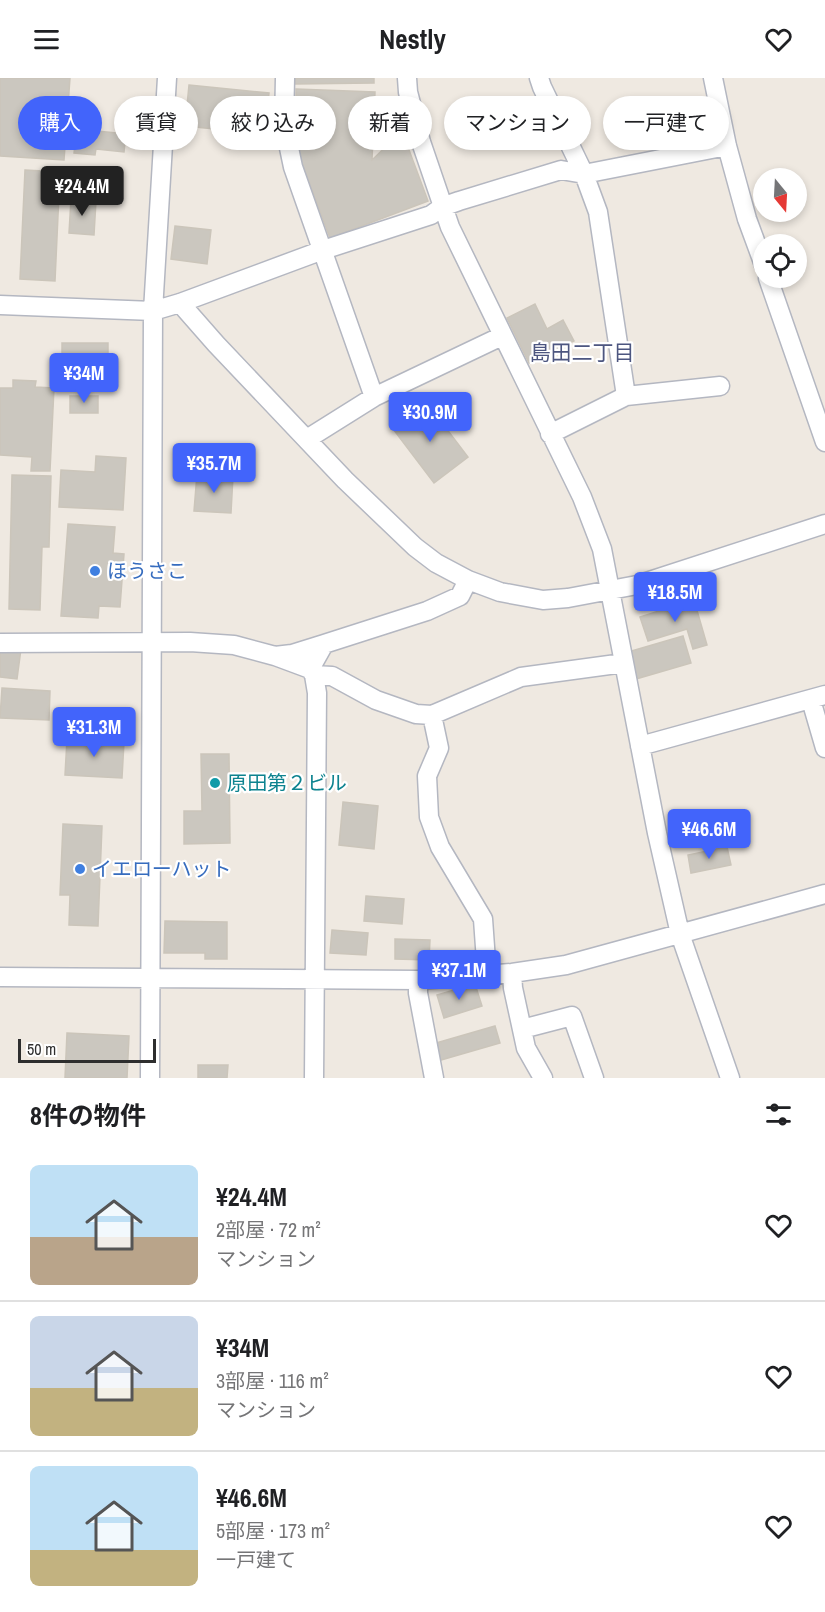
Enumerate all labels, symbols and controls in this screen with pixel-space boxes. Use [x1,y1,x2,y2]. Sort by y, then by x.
text: Nestly [379,21,446,57]
icon: menu [30,23,63,56]
icon: heart [762,23,795,56]
chip: 購入 [18,96,102,150]
chip: 賃貸 [114,96,198,150]
chip: 絞り込み [210,96,336,150]
chip: 新着 [348,96,432,150]
chip: マンション [444,96,591,150]
chip: 一戸建て [603,96,729,150]
pin: ¥24.4M [33,166,131,217]
north arrow [753,168,807,222]
map controls [753,168,807,288]
text: ¥24.4M [55,172,109,199]
button: locate [753,234,807,288]
district label: 島田二丁目 [530,338,635,367]
pin: ¥34M [48,353,120,404]
text: ¥34M [63,359,105,386]
pin: ¥30.9M [381,392,479,443]
text: ¥30.9M [403,398,457,425]
pin: ¥35.7M [165,443,263,494]
text: ¥35.7M [187,449,241,476]
place label: ほうさこ [107,557,187,584]
marker: ほうさこ [88,564,102,578]
pin: ¥18.5M [626,572,724,623]
text: ¥18.5M [648,578,702,605]
pin: ¥31.3M [45,707,143,758]
text: ¥31.3M [67,713,121,740]
place label: 原田第２ビル [227,769,347,796]
marker: 原田第２ビル [208,776,222,790]
pin: ¥46.6M [660,809,758,860]
text: ¥46.6M [682,815,736,842]
place label: イエローハット [92,855,231,882]
marker: イエローハット [73,862,87,876]
pin: ¥37.1M [410,950,508,1001]
text: ¥37.1M [432,956,486,983]
scale bar [18,1036,156,1064]
text: 50 m [27,1038,56,1060]
text: 8件の物件 [30,1098,146,1133]
icon: filters [762,1098,795,1131]
text: ¥24.4M [216,1179,287,1214]
icon: home [78,1189,150,1261]
icon: heart [762,1209,795,1242]
text: 2部屋 · 72 m² [216,1216,321,1243]
text: マンション [216,1245,316,1272]
text: ¥34M [216,1330,269,1365]
icon: home [78,1340,150,1412]
icon: heart [762,1360,795,1393]
text: 3部屋 · 116 m² [216,1367,329,1394]
text: マンション [216,1396,316,1423]
text: ¥46.6M [216,1480,287,1515]
icon: home [78,1490,150,1562]
icon: heart [762,1510,795,1543]
text: 5部屋 · 173 m² [216,1517,330,1544]
text: 一戸建て [216,1546,296,1573]

